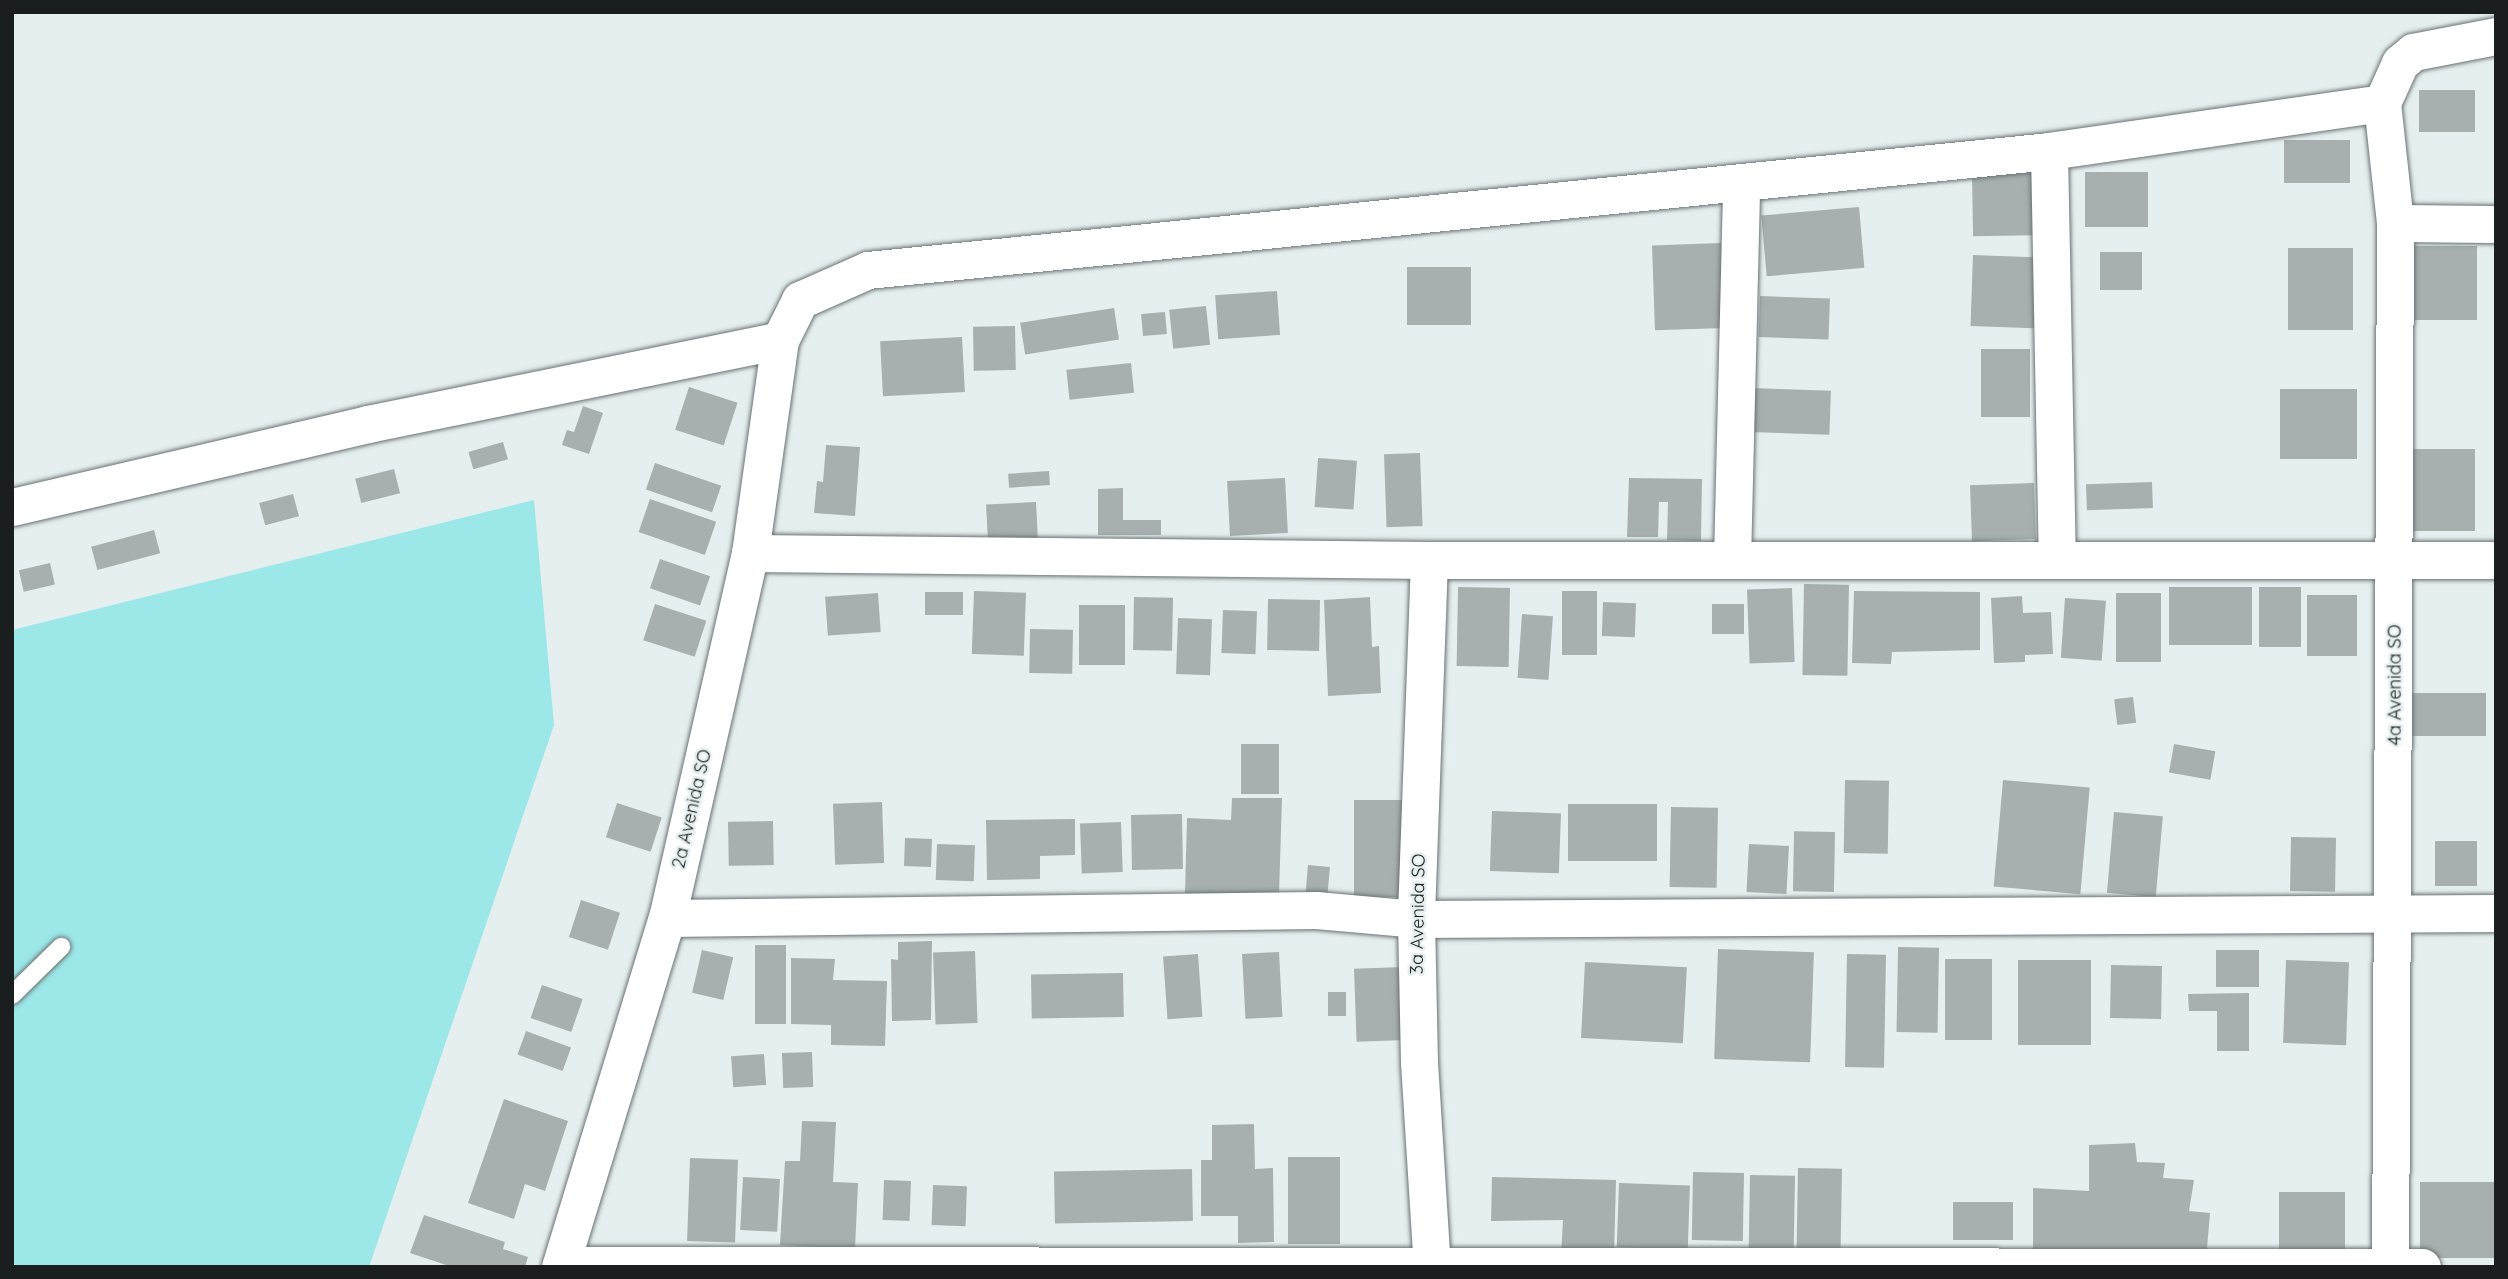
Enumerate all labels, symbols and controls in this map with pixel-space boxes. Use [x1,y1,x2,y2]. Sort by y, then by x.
street label: 4a Avenida SO [2384,625,2406,745]
street label: 2a Avenida SO [668,747,716,871]
street label: 3a Avenida SO [1406,853,1430,975]

